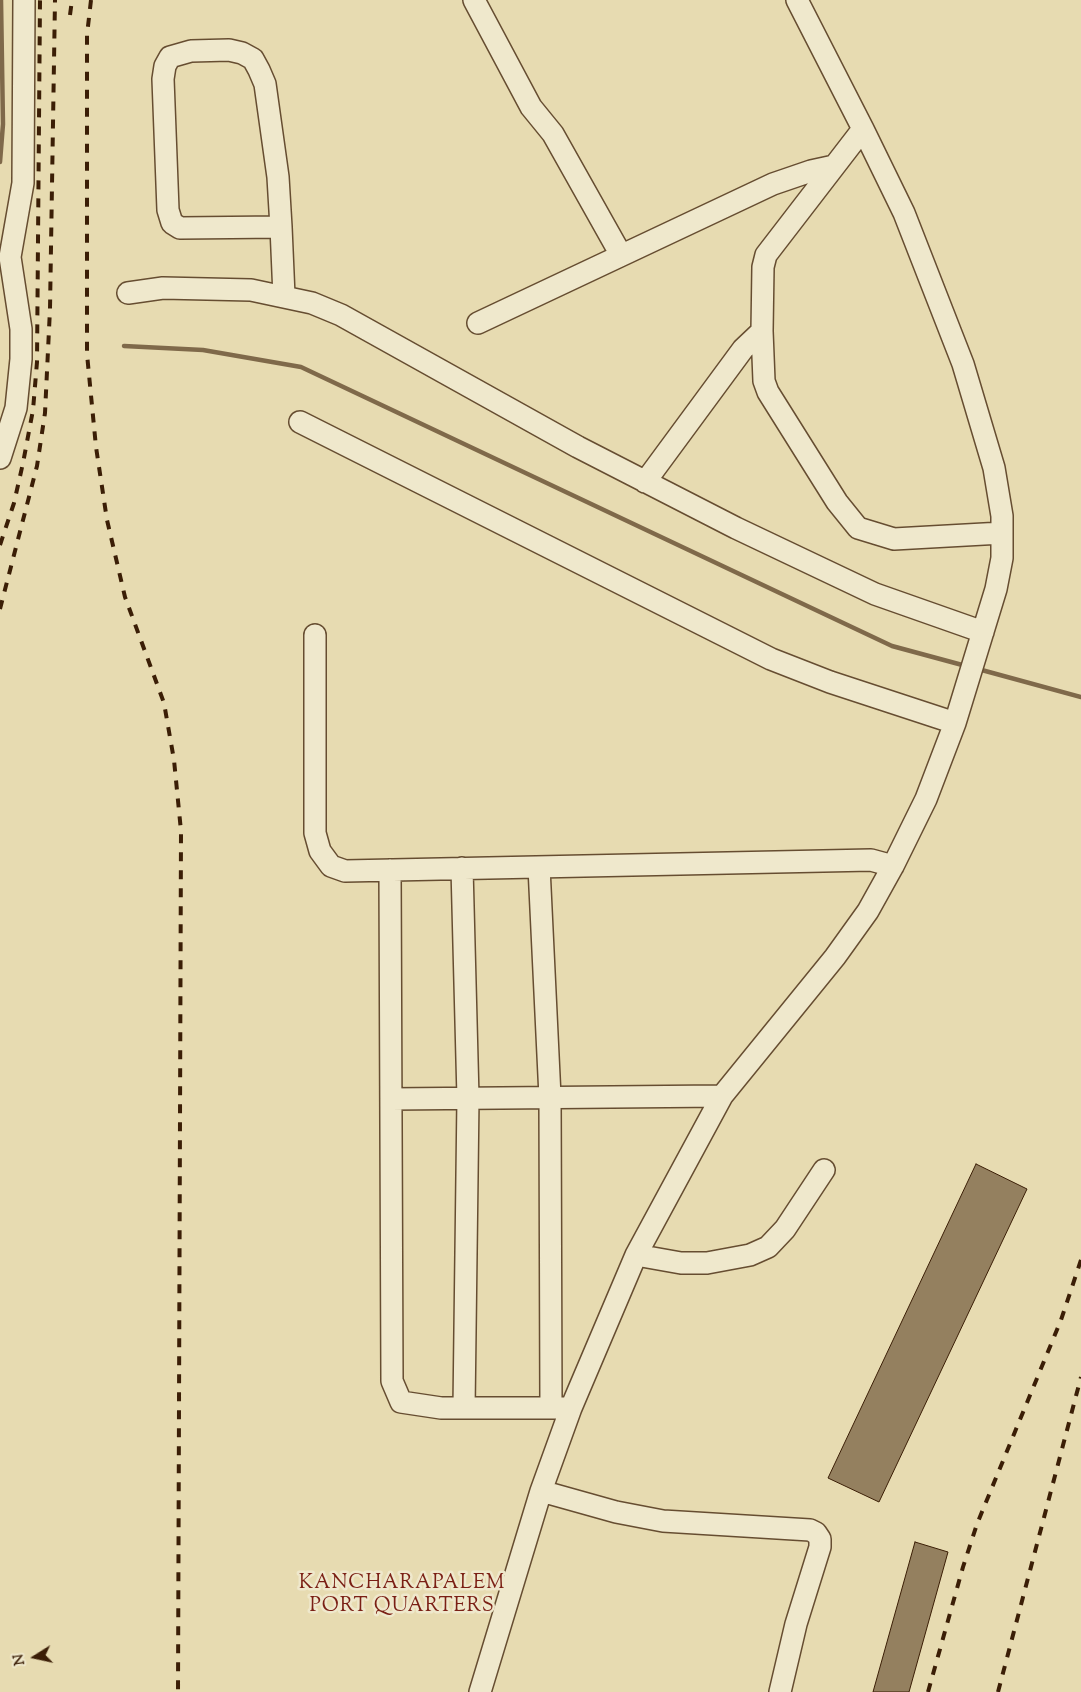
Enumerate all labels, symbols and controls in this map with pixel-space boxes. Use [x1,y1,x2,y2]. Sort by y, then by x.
district label: KANCHARAPALEM PORT QUARTERS [297,1573,507,1620]
north arrow [10,1632,60,1682]
text: N [9,1652,31,1667]

